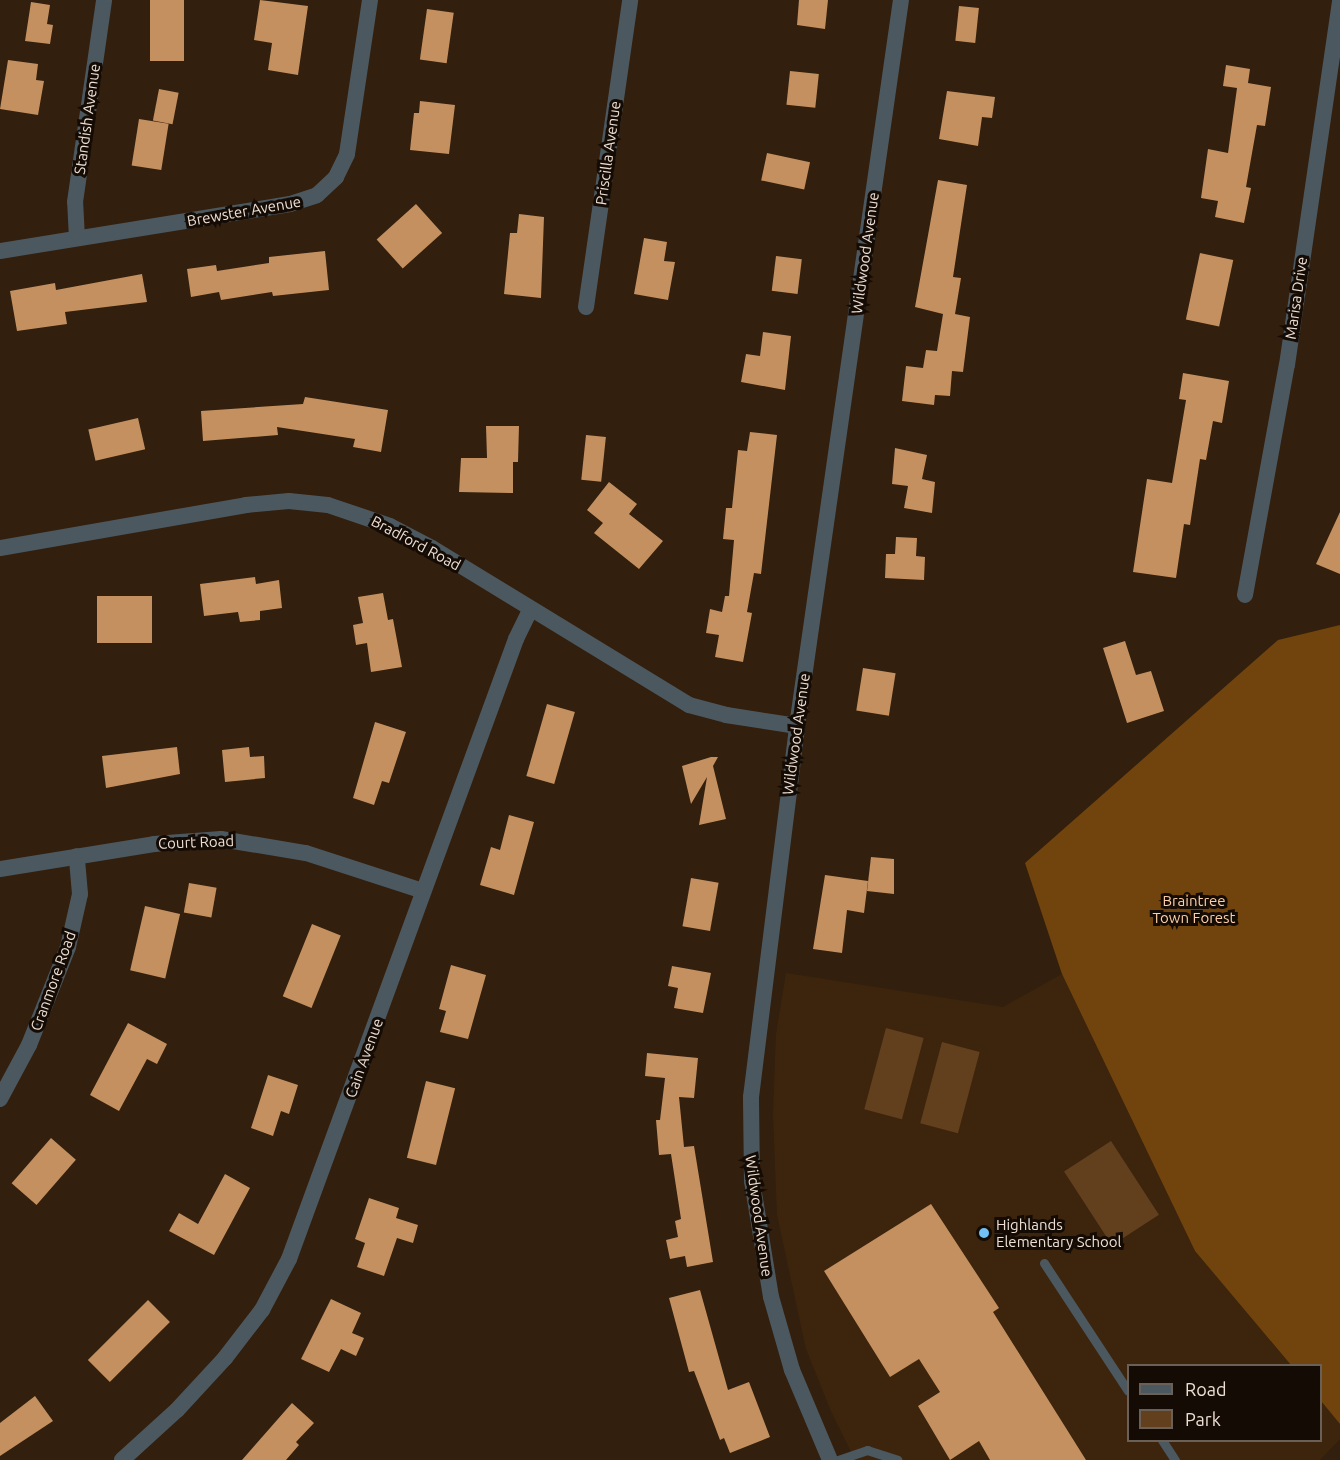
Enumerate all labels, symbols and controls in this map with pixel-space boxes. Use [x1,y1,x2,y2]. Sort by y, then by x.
street label: Standish Avenue [70,63,104,175]
street label: Priscilla Avenue [592,100,624,206]
street label: Wildwood Avenue [848,191,882,315]
street label: Brewster Avenue [186,192,302,230]
street label: Marisa Drive [1281,256,1311,340]
street label: Bradford Road [368,512,464,574]
street label: Wildwood Avenue [779,672,813,796]
street label: Court Road [158,832,234,852]
park label: Braintree Town Forest [1152,891,1236,926]
street label: Cranmore Road [27,929,79,1033]
street label: Cain Avenue [341,1016,387,1100]
street label: Wildwood Avenue [742,1154,776,1278]
place label: Highlands Elementary School [996,1215,1122,1250]
marker: Highlands Elementary School [977,1226,991,1240]
legend [1127,1364,1322,1442]
text: Road [1185,1379,1227,1399]
text: Park [1185,1409,1221,1429]

